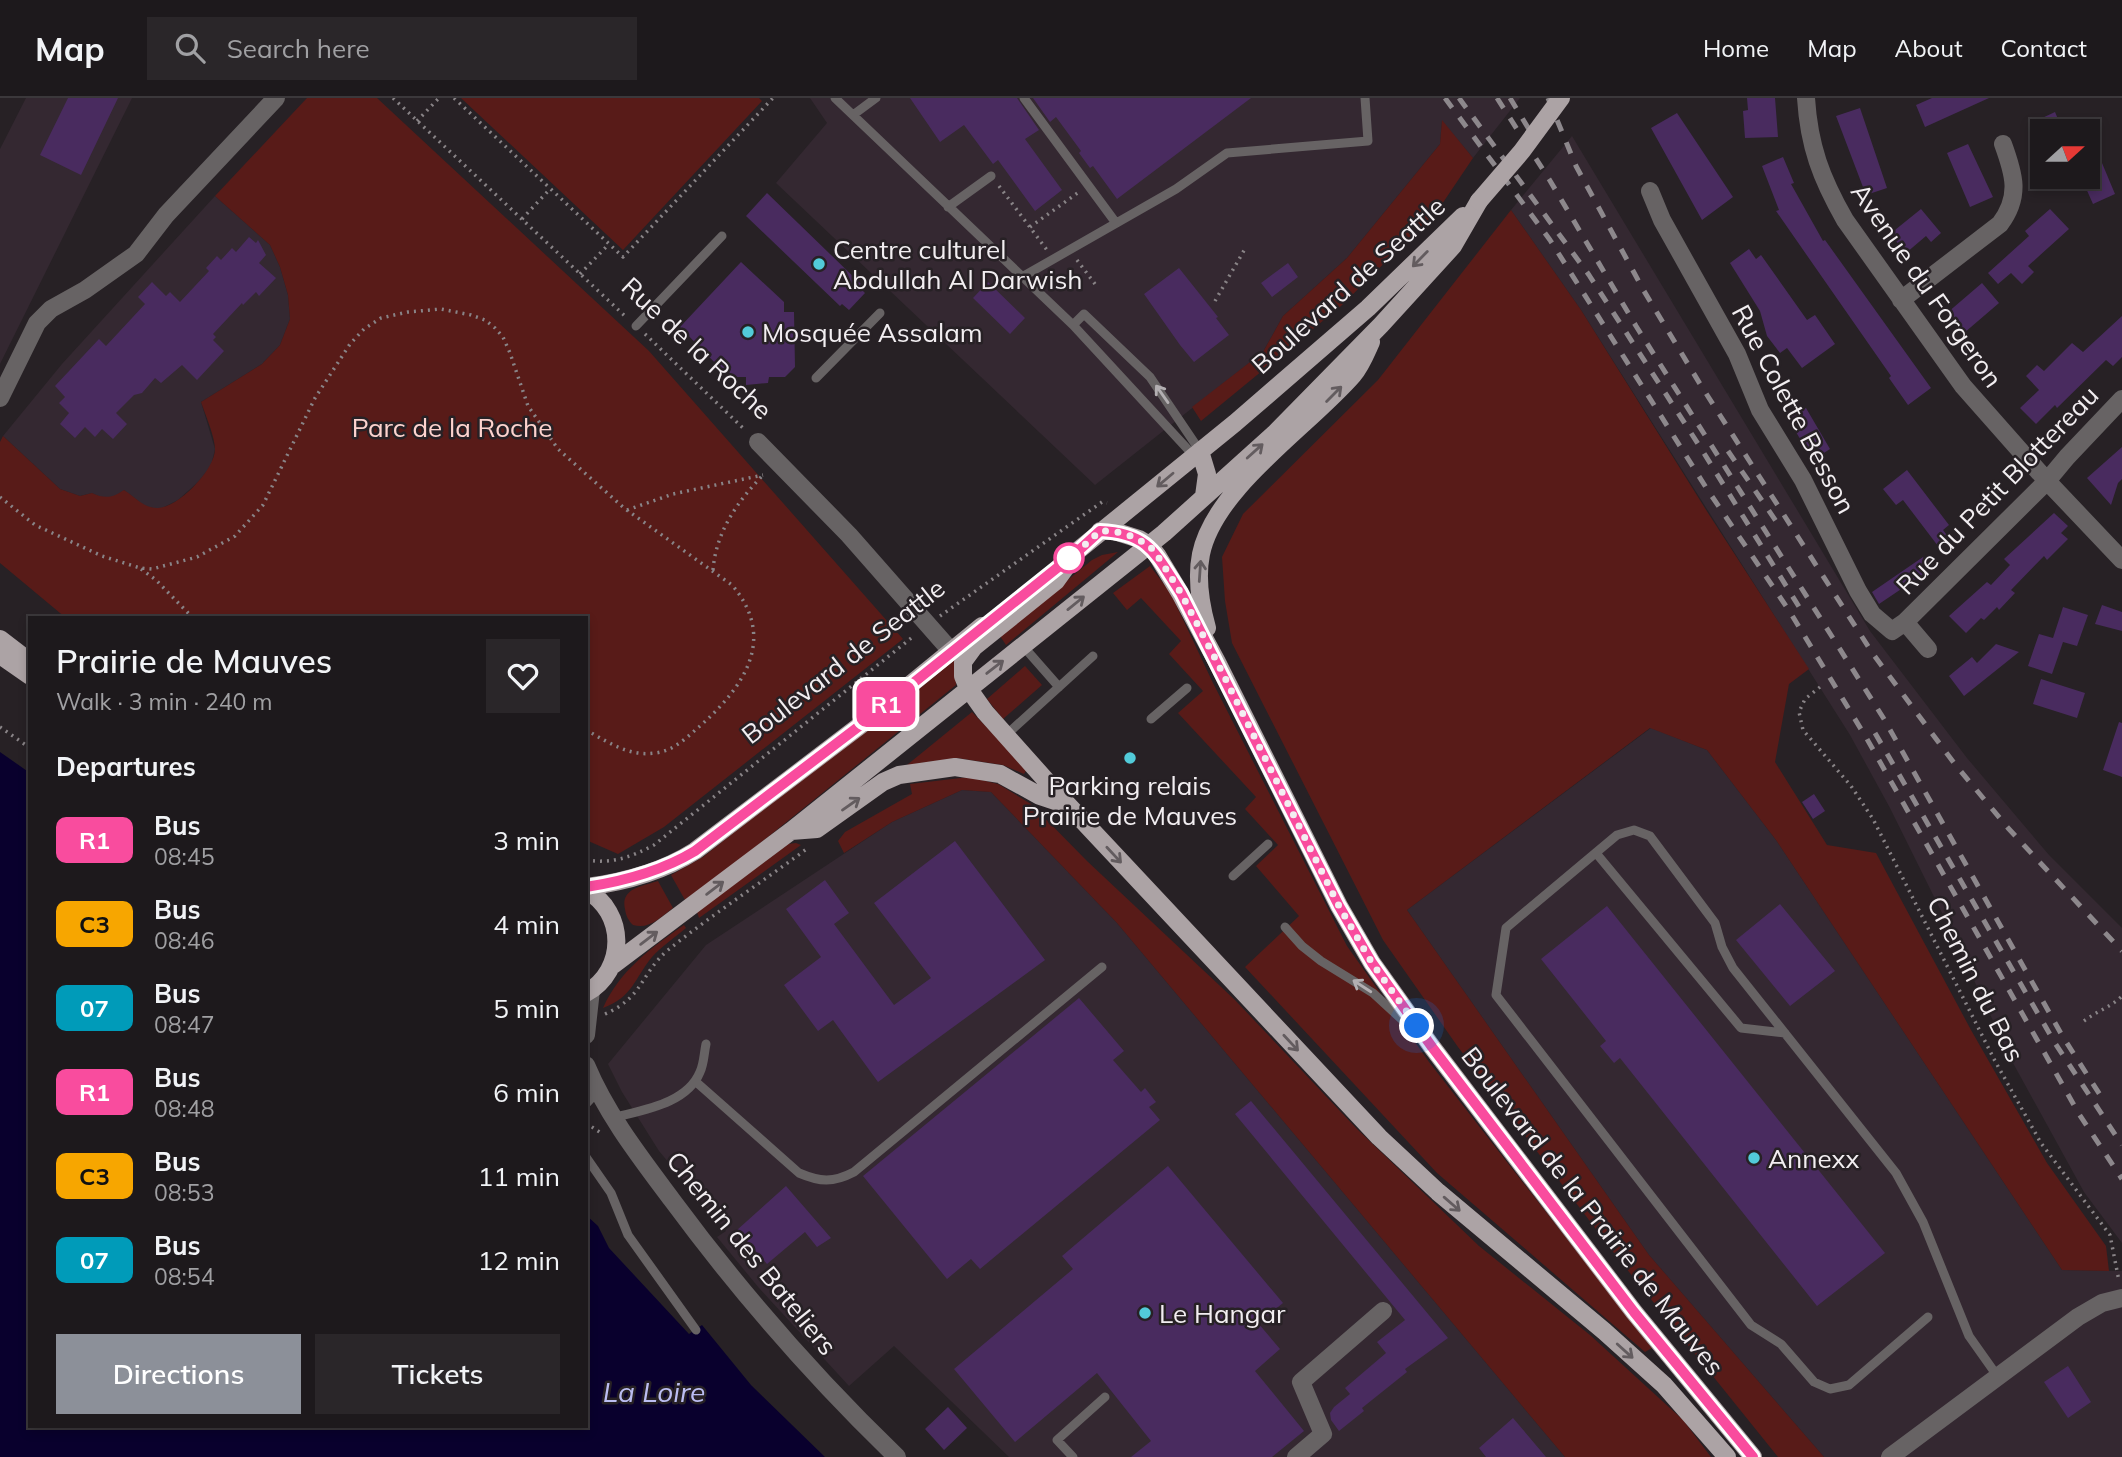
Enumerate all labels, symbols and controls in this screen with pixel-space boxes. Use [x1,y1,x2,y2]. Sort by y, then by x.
search box [147,17,637,80]
text: Map [35,28,105,69]
icon: search [171,29,209,67]
text: Search here [227,32,370,65]
text: Home [1703,33,1769,63]
text: Map [1807,33,1857,63]
text: About [1895,33,1963,63]
text: Contact [2001,33,2087,63]
north arrow [2030,119,2100,189]
map controls [2030,119,2100,189]
street label: Avenue du Forgeron [1844,176,2010,394]
street label: Boulevard de Seattle [1244,189,1452,381]
place label: Centre culturel Abdullah Al Darwish [833,233,1083,296]
one-way arrow [1412,250,1429,267]
marker: Centre culturel Abdullah Al Darwish [811,256,827,272]
street label: Rue de la Roche [615,270,779,426]
street label: Rue Colette Besson [1725,299,1863,519]
place label: Mosquée Assalam [762,316,983,349]
marker: Mosquée Assalam [740,324,756,340]
street label: Rue du Petit Blottereau [1889,379,2105,601]
one-way arrow [1155,385,1169,405]
one-way arrow [1325,386,1342,403]
park label: Parc de la Roche [352,411,552,444]
one-way arrow [1246,443,1264,459]
one-way arrow [1157,472,1175,488]
unlabelled marker [1054,543,1084,573]
one-way arrow [1194,561,1207,583]
street label: Boulevard de Seattle [735,571,951,751]
one-way arrow [1066,596,1085,611]
button: heart [486,639,560,713]
text: Prairie de Mauves [56,640,332,681]
one-way arrow [986,659,1004,674]
line badge: R1 [854,681,917,727]
text: Walk · 3 min · 240 m [56,687,273,716]
text: R1 [870,689,902,719]
text: Departures [56,750,196,783]
marker: Parking relais Prairie de Mauves [1122,750,1138,766]
place label: Parking relais Prairie de Mauves [1023,769,1237,832]
one-way arrow [841,797,860,811]
text: Bus [154,809,200,842]
text: 3 min [493,824,560,857]
text: R1 [79,825,110,855]
text: 08:45 [154,842,214,871]
one-way arrow [1106,846,1123,863]
one-way arrow [706,881,725,896]
street label: Chemin du Bas [1920,891,2032,1067]
text: Bus [154,893,200,926]
text: 4 min [493,908,560,941]
text: C3 [79,909,110,939]
text: 08:46 [154,926,214,955]
one-way arrow [639,931,657,946]
text: Bus [154,977,200,1010]
one-way arrow [1353,979,1373,993]
text: 5 min [493,992,560,1025]
text: 07 [80,993,109,1023]
your location [1399,1008,1434,1043]
text: 08:47 [154,1010,214,1039]
one-way arrow [1282,1034,1299,1051]
street label: Boulevard de la Prairie de Mauves [1454,1040,1732,1382]
text: Bus [154,1061,200,1094]
text: 6 min [493,1076,560,1109]
text: R1 [79,1077,110,1107]
text: 08:48 [154,1094,214,1123]
place label: Annexx [1768,1142,1860,1175]
street label: Chemin des Bateliers [660,1144,844,1362]
text: Bus [154,1145,200,1178]
marker: Annexx [1746,1150,1762,1166]
text: 11 min [478,1160,560,1193]
text: C3 [79,1161,110,1191]
text: 08:53 [154,1178,214,1207]
one-way arrow [1442,1196,1460,1212]
text: Bus [154,1229,200,1262]
text: 12 min [478,1244,560,1277]
text: 07 [80,1245,109,1275]
text: 08:54 [154,1262,214,1291]
place label: Le Hangar [1159,1297,1286,1330]
marker: Le Hangar [1137,1305,1153,1321]
button: Directions [56,1334,301,1414]
button: Tickets [315,1334,560,1414]
one-way arrow [1616,1343,1634,1359]
water label: La Loire [603,1374,705,1409]

